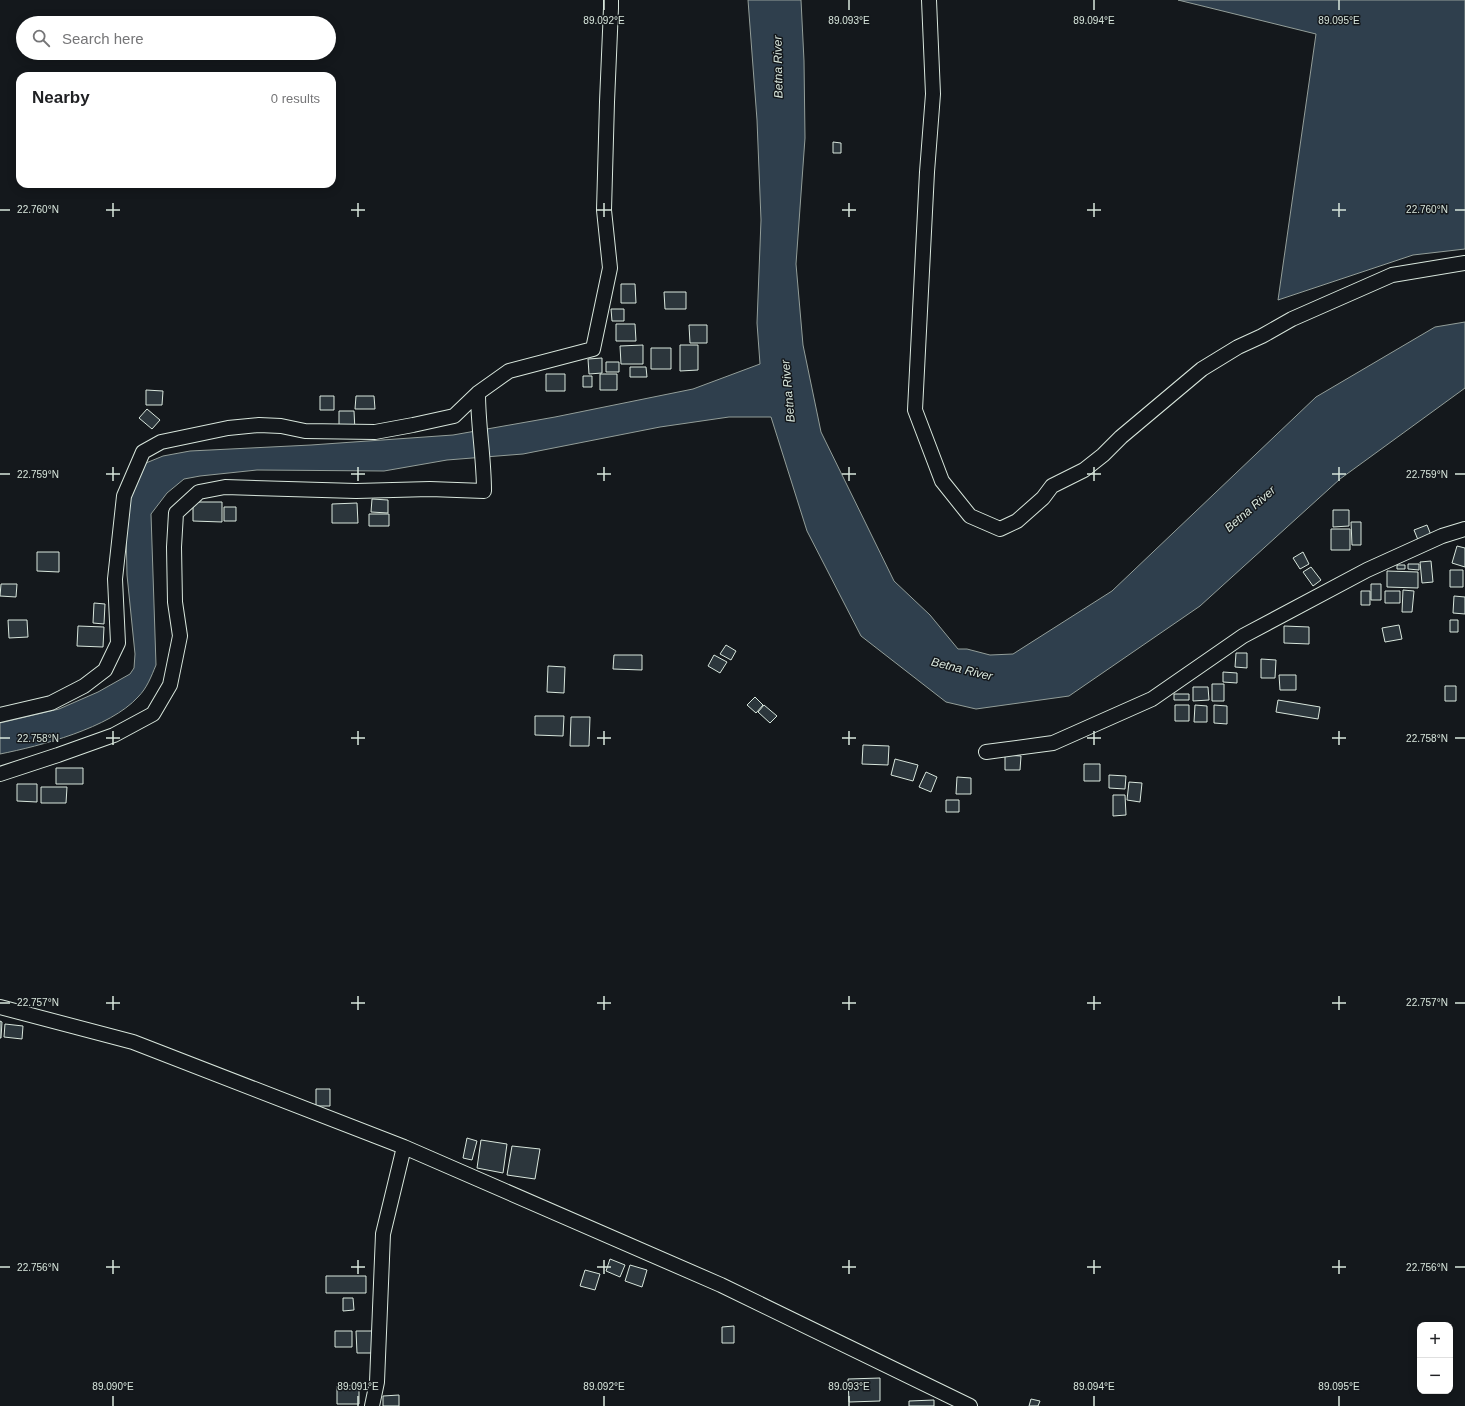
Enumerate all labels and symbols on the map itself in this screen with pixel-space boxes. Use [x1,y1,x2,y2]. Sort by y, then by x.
text: 89.092°E [583,15,625,26]
text: 89.093°E [828,15,870,26]
text: 89.094°E [1073,15,1115,26]
text: 89.095°E [1318,15,1360,26]
water label: Betna River [770,35,786,98]
text: 22.760°N [17,204,59,215]
text: 22.760°N [1406,204,1448,215]
water label: Betna River [778,358,798,423]
text: 22.759°N [17,469,59,480]
text: 22.759°N [1406,469,1448,480]
water label: Betna River [1222,482,1279,535]
water label: Betna River [930,655,995,684]
text: 22.758°N [17,733,59,744]
text: 22.758°N [1406,733,1448,744]
text: 22.757°N [17,997,59,1008]
text: 22.757°N [1406,997,1448,1008]
text: 22.756°N [17,1262,59,1273]
text: 22.756°N [1406,1262,1448,1273]
text: 89.090°E [92,1381,134,1392]
text: 89.091°E [337,1381,379,1392]
text: 89.092°E [583,1381,625,1392]
text: 89.093°E [828,1381,870,1392]
text: 89.094°E [1073,1381,1115,1392]
text: 89.095°E [1318,1381,1360,1392]

